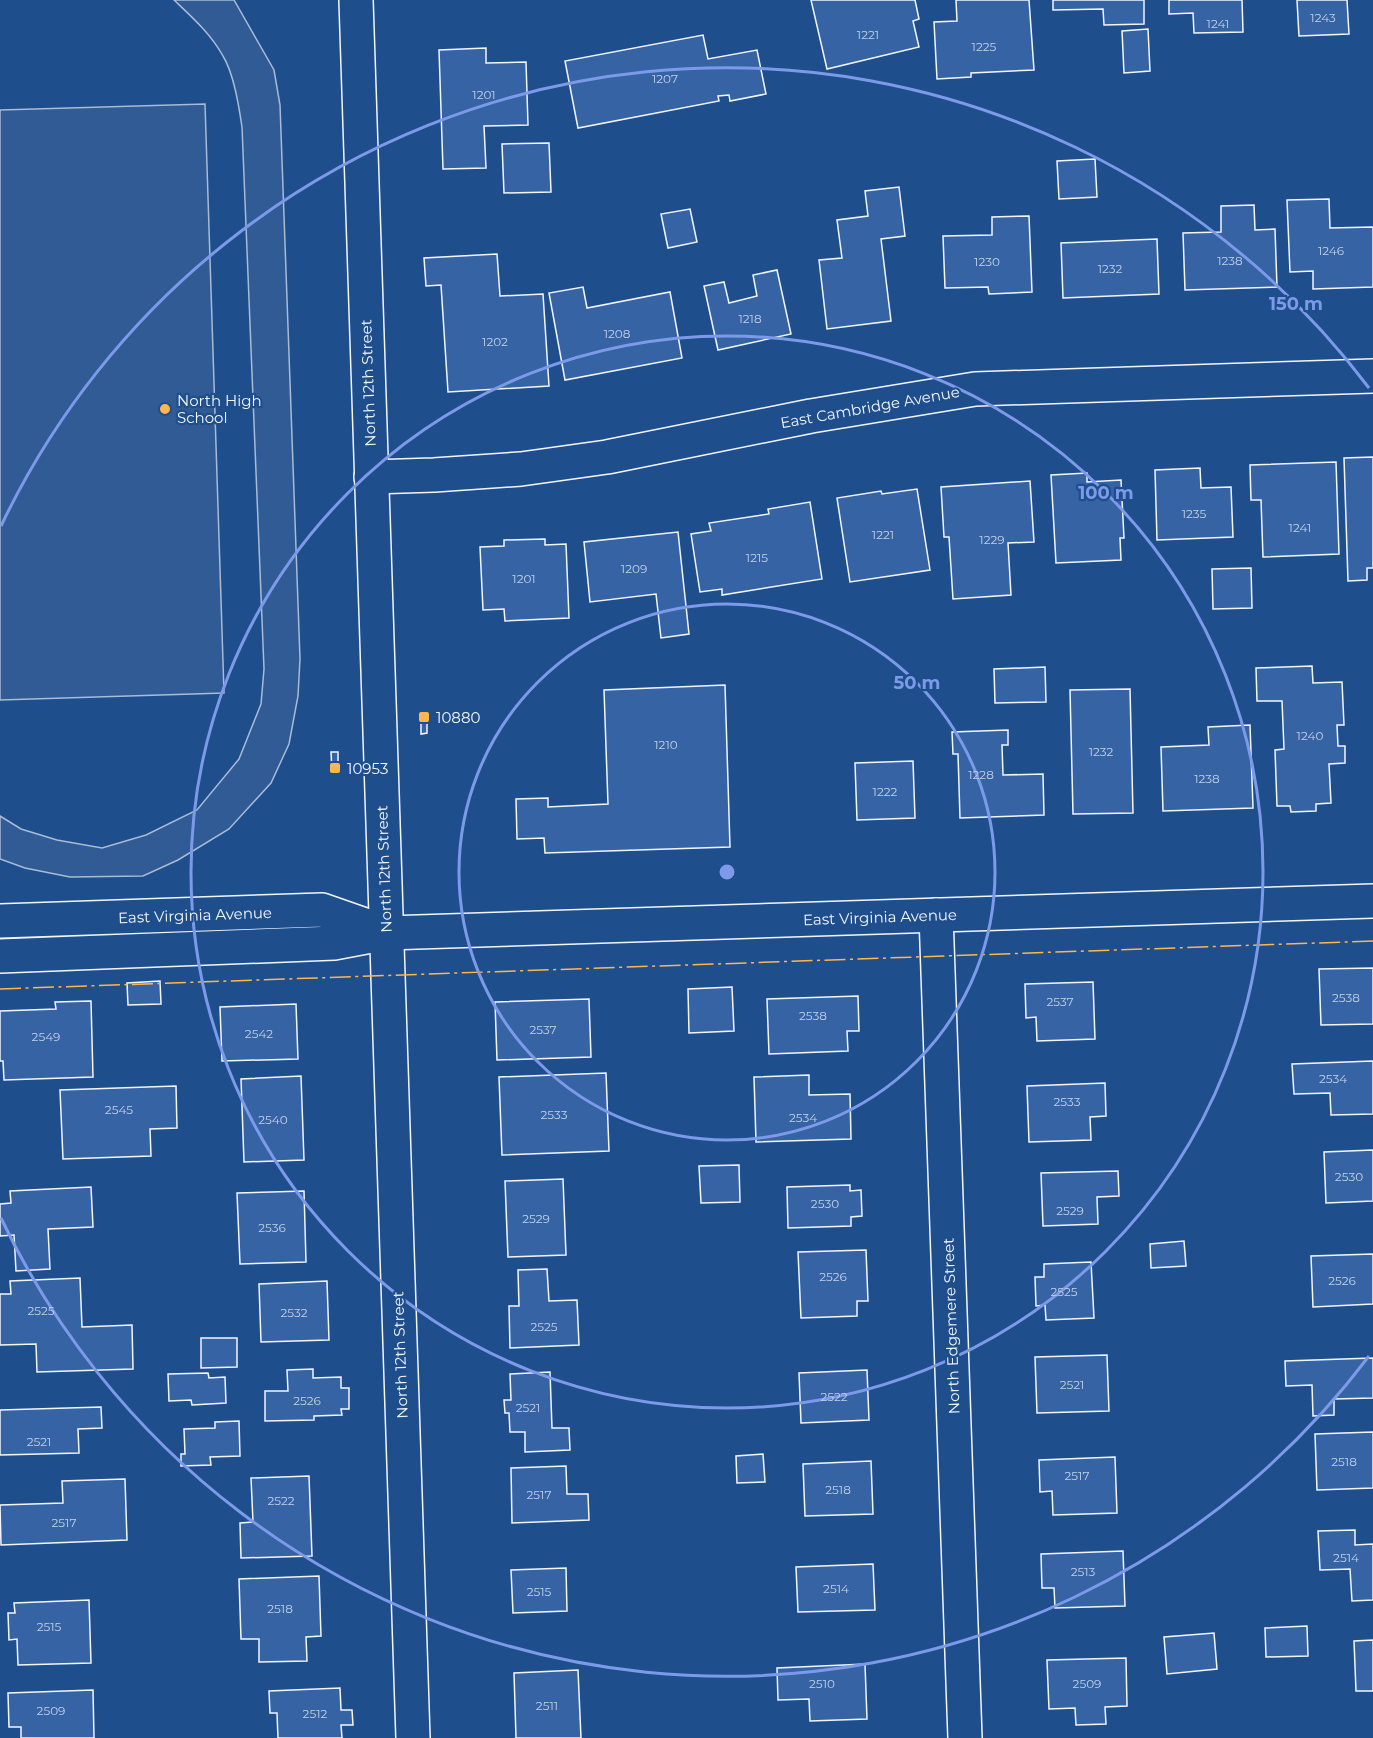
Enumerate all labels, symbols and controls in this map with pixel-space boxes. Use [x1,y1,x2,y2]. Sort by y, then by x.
house number: 1243 [1310,10,1336,25]
house number: 1241 [1207,16,1229,31]
house number: 1221 [857,27,879,42]
house number: 1225 [972,39,997,54]
house number: 1207 [652,71,678,86]
house number: 1201 [472,87,496,102]
house number: 1246 [1318,243,1344,258]
house number: 1238 [1217,253,1243,268]
house number: 1230 [974,254,1000,269]
house number: 1232 [1098,261,1123,276]
text: 150 m [1269,293,1323,315]
house number: 1218 [738,311,762,326]
street label: North 12th Street [356,319,380,447]
house number: 1208 [604,326,631,341]
house number: 1202 [482,334,508,349]
street label: East Cambridge Avenue [779,382,961,432]
place label: North High School [177,391,262,427]
marker: North High School [158,402,172,416]
text: 100 m [1078,482,1134,504]
house number: 1235 [1182,506,1206,521]
house number: 1241 [1289,520,1311,535]
house number: 1221 [872,527,894,542]
house number: 1229 [979,532,1005,547]
house number: 1215 [746,550,768,565]
house number: 1209 [621,561,647,576]
house number: 1201 [512,571,536,586]
text: 50 m [894,672,940,694]
place label: 10880 [436,708,480,727]
marker: 10880 [417,710,431,724]
house number: 1240 [1297,728,1323,743]
house number: 1210 [654,737,678,752]
house number: 1232 [1089,744,1114,759]
place label: 10953 [347,759,388,778]
marker: 10953 [328,761,342,775]
house number: 1228 [968,767,994,782]
house number: 1238 [1194,771,1220,786]
house number: 1222 [873,784,898,799]
street label: North 12th Street [372,805,396,933]
centre of rings [717,862,737,882]
street label: East Virginia Avenue [118,903,272,927]
street label: East Virginia Avenue [803,905,957,929]
house number: 2538 [1332,990,1360,1005]
house number: 2537 [1046,994,1074,1009]
house number: 2538 [799,1008,827,1023]
house number: 2537 [529,1022,557,1037]
house number: 2542 [245,1026,273,1041]
house number: 2549 [32,1029,60,1044]
house number: 2534 [1319,1071,1347,1086]
house number: 2533 [1053,1094,1081,1109]
house number: 2545 [105,1102,133,1117]
house number: 2533 [540,1107,568,1122]
house number: 2534 [789,1110,817,1125]
house number: 2540 [258,1112,288,1127]
house number: 2530 [1335,1169,1363,1184]
house number: 2530 [811,1196,839,1211]
house number: 2529 [1056,1203,1084,1218]
house number: 2529 [522,1211,550,1226]
house number: 2536 [258,1220,286,1235]
street label: North Edgemere Street [938,1237,964,1415]
house number: 2526 [819,1269,847,1284]
house number: 2526 [1328,1273,1356,1288]
house number: 2525 [1050,1284,1078,1299]
street label: North 12th Street [388,1291,412,1419]
house number: 2525 [27,1303,55,1318]
house number: 2532 [280,1305,308,1320]
house number: 2525 [530,1319,558,1334]
house number: 2521 [1060,1377,1084,1392]
house number: 2522 [820,1389,848,1404]
house number: 2526 [293,1393,321,1408]
house number: 2521 [516,1400,540,1415]
house number: 2521 [27,1434,51,1449]
house number: 2518 [1331,1454,1357,1469]
house number: 2517 [1064,1468,1090,1483]
house number: 2518 [825,1482,851,1497]
house number: 2517 [526,1487,552,1502]
house number: 2522 [267,1493,295,1508]
house number: 2517 [51,1515,77,1530]
house number: 2514 [1333,1550,1359,1565]
house number: 2513 [1071,1564,1096,1579]
house number: 2514 [823,1581,849,1596]
house number: 2515 [527,1584,552,1599]
house number: 2518 [267,1601,293,1616]
house number: 2515 [37,1619,62,1634]
house number: 2510 [809,1676,835,1691]
house number: 2509 [1073,1676,1101,1691]
house number: 2511 [536,1698,558,1713]
house number: 2509 [37,1703,65,1718]
house number: 2512 [303,1706,328,1721]

